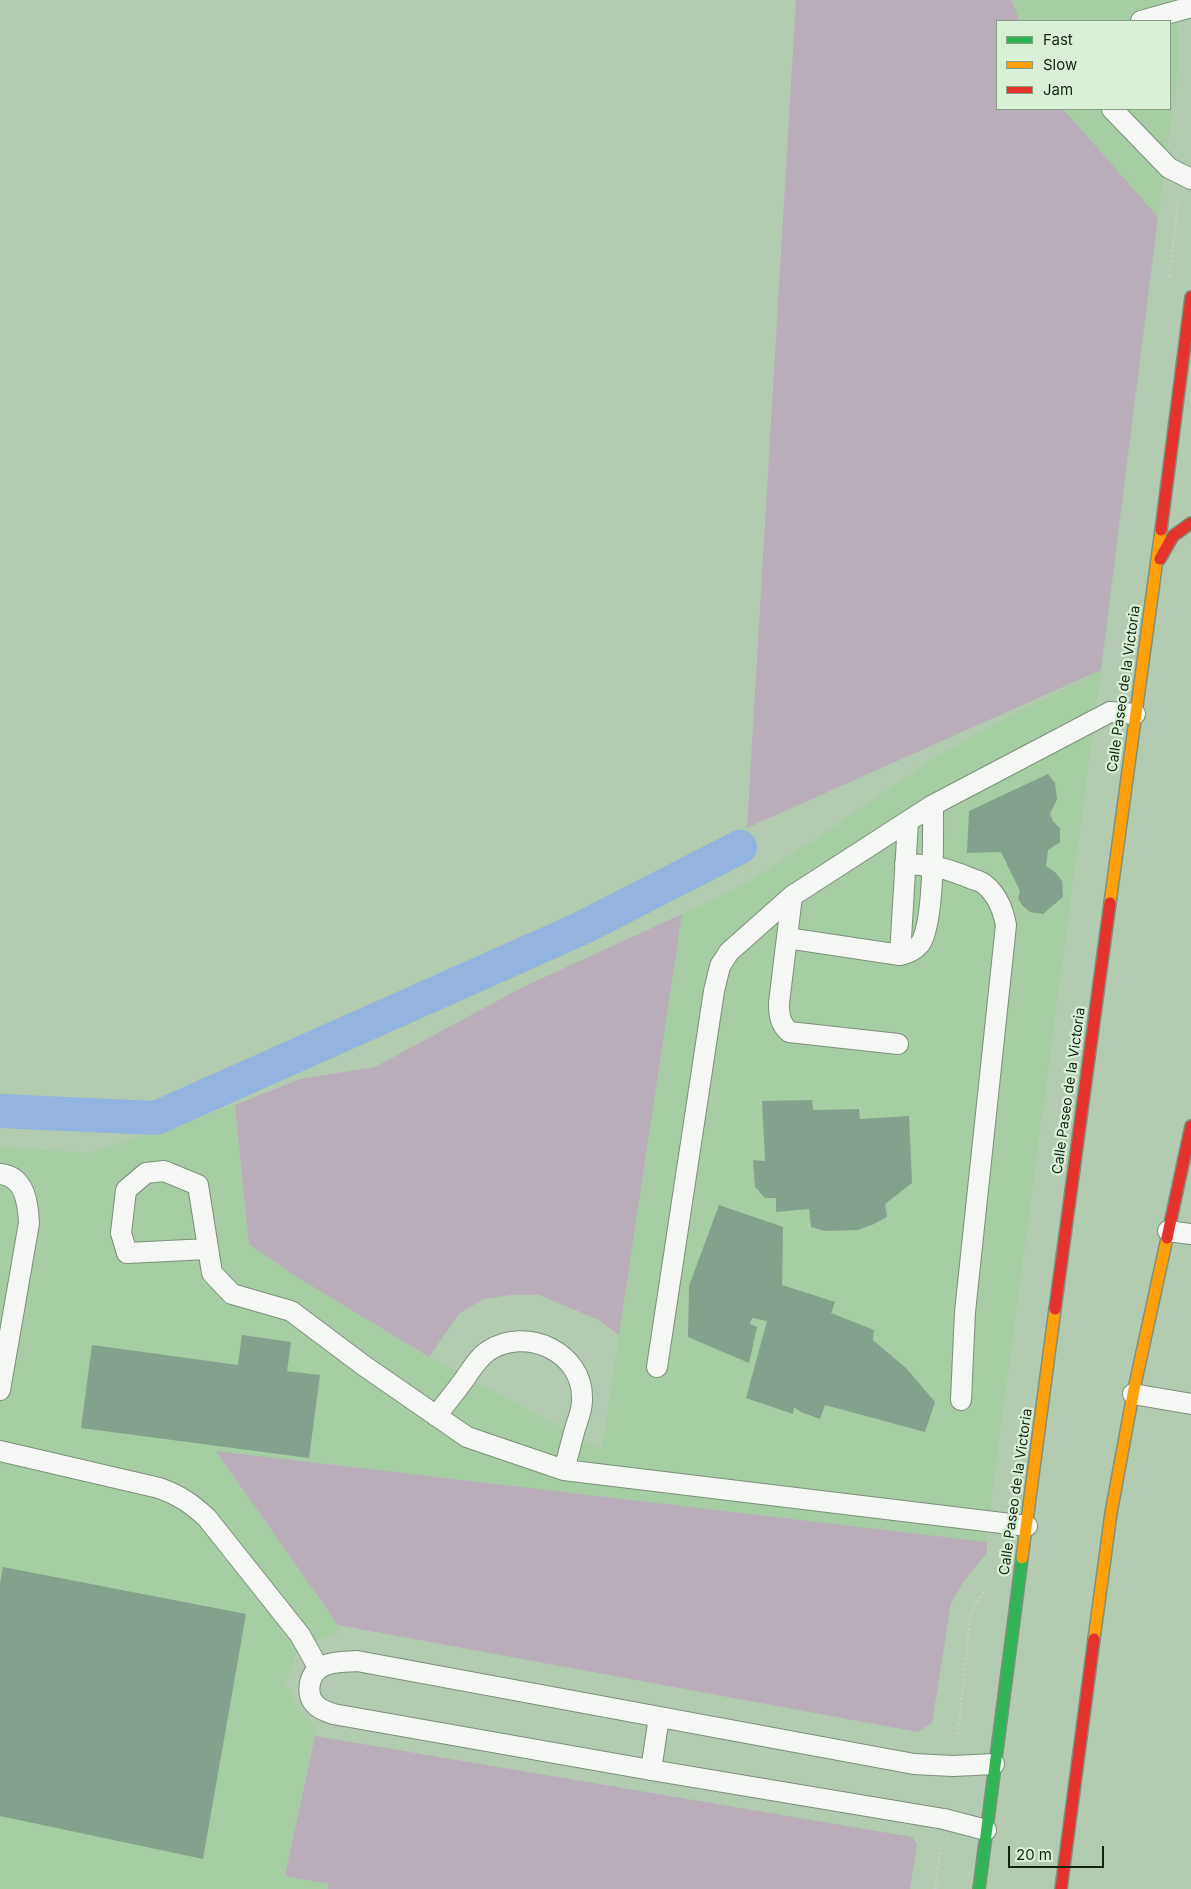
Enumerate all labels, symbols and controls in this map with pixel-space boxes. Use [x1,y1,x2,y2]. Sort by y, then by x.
legend [996,20,1171,110]
text: Fast [1043,30,1073,49]
text: Slow [1043,55,1077,74]
text: Jam [1043,80,1073,99]
street label: Calle Paseo de la Victoria [1104,605,1144,773]
street label: Calle Paseo de la Victoria [1049,1007,1089,1175]
street label: Calle Paseo de la Victoria [996,1408,1036,1576]
scale bar [1011,1836,1107,1868]
text: 20 m [1016,1845,1052,1864]

